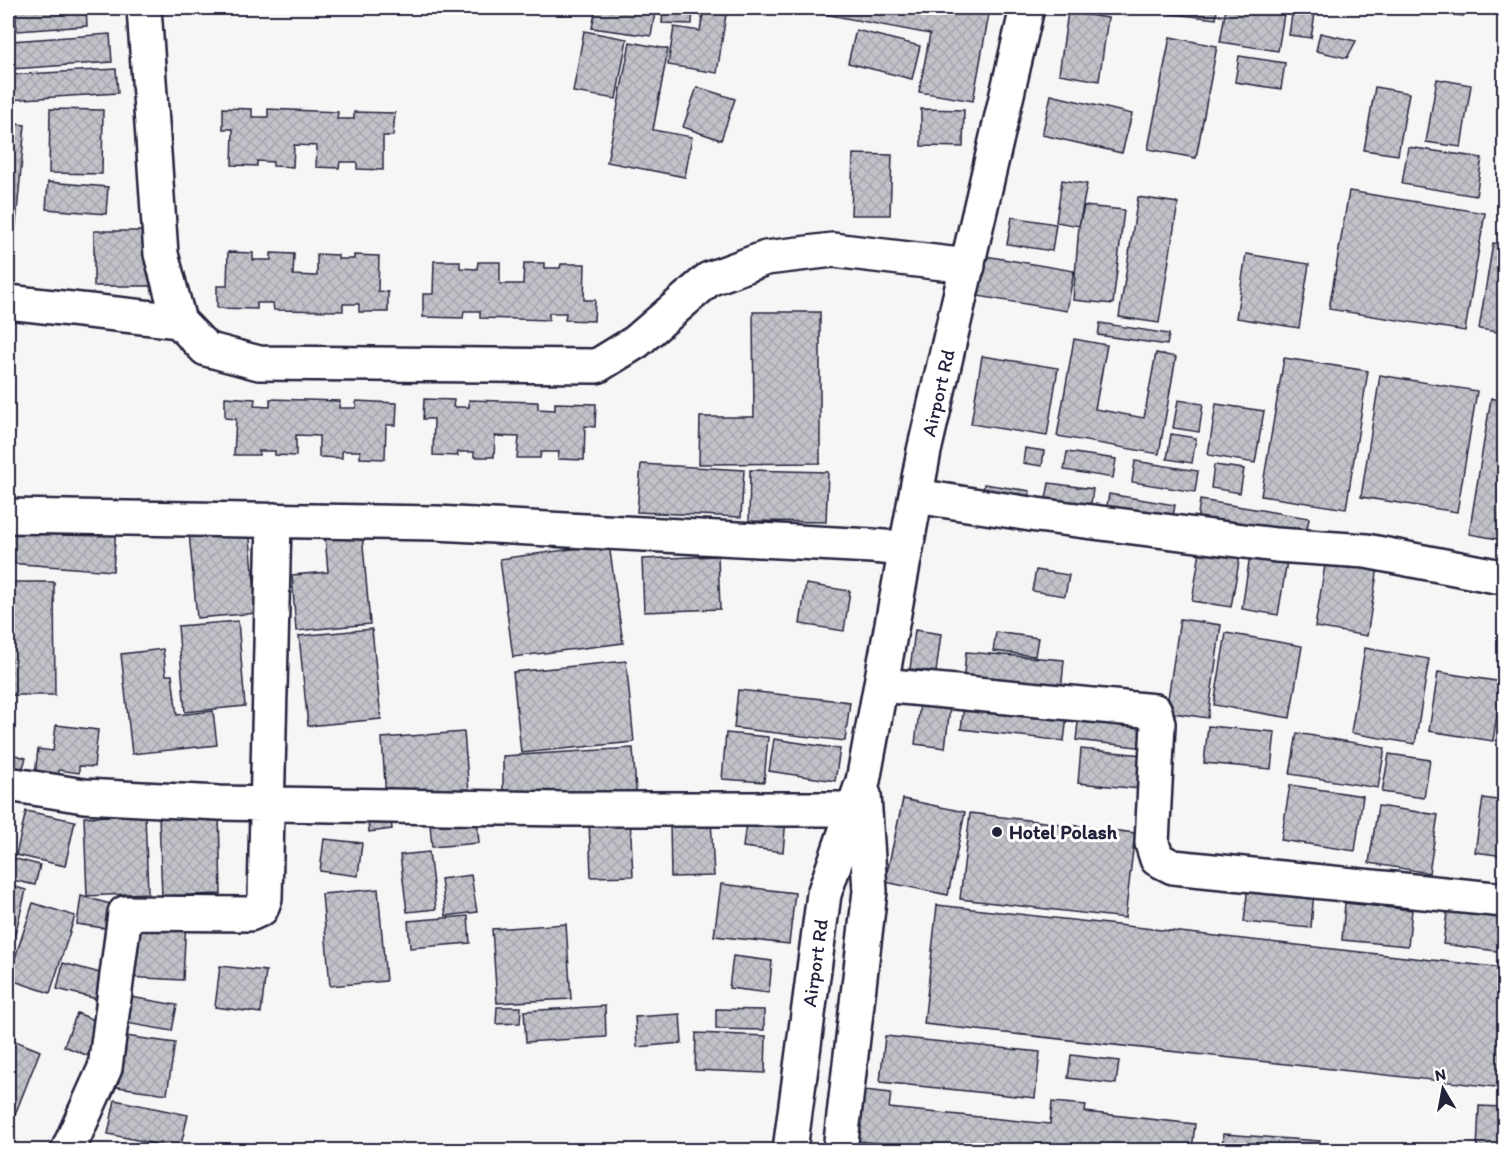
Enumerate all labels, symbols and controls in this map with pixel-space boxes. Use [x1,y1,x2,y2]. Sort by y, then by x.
street label: Airport Rd [916,347,960,439]
place label: Hotel Polash [1009,820,1118,844]
marker: Hotel Polash [990,825,1004,839]
street label: Airport Rd [797,917,833,1009]
north arrow [1413,1059,1473,1119]
text: N [1434,1064,1447,1085]

